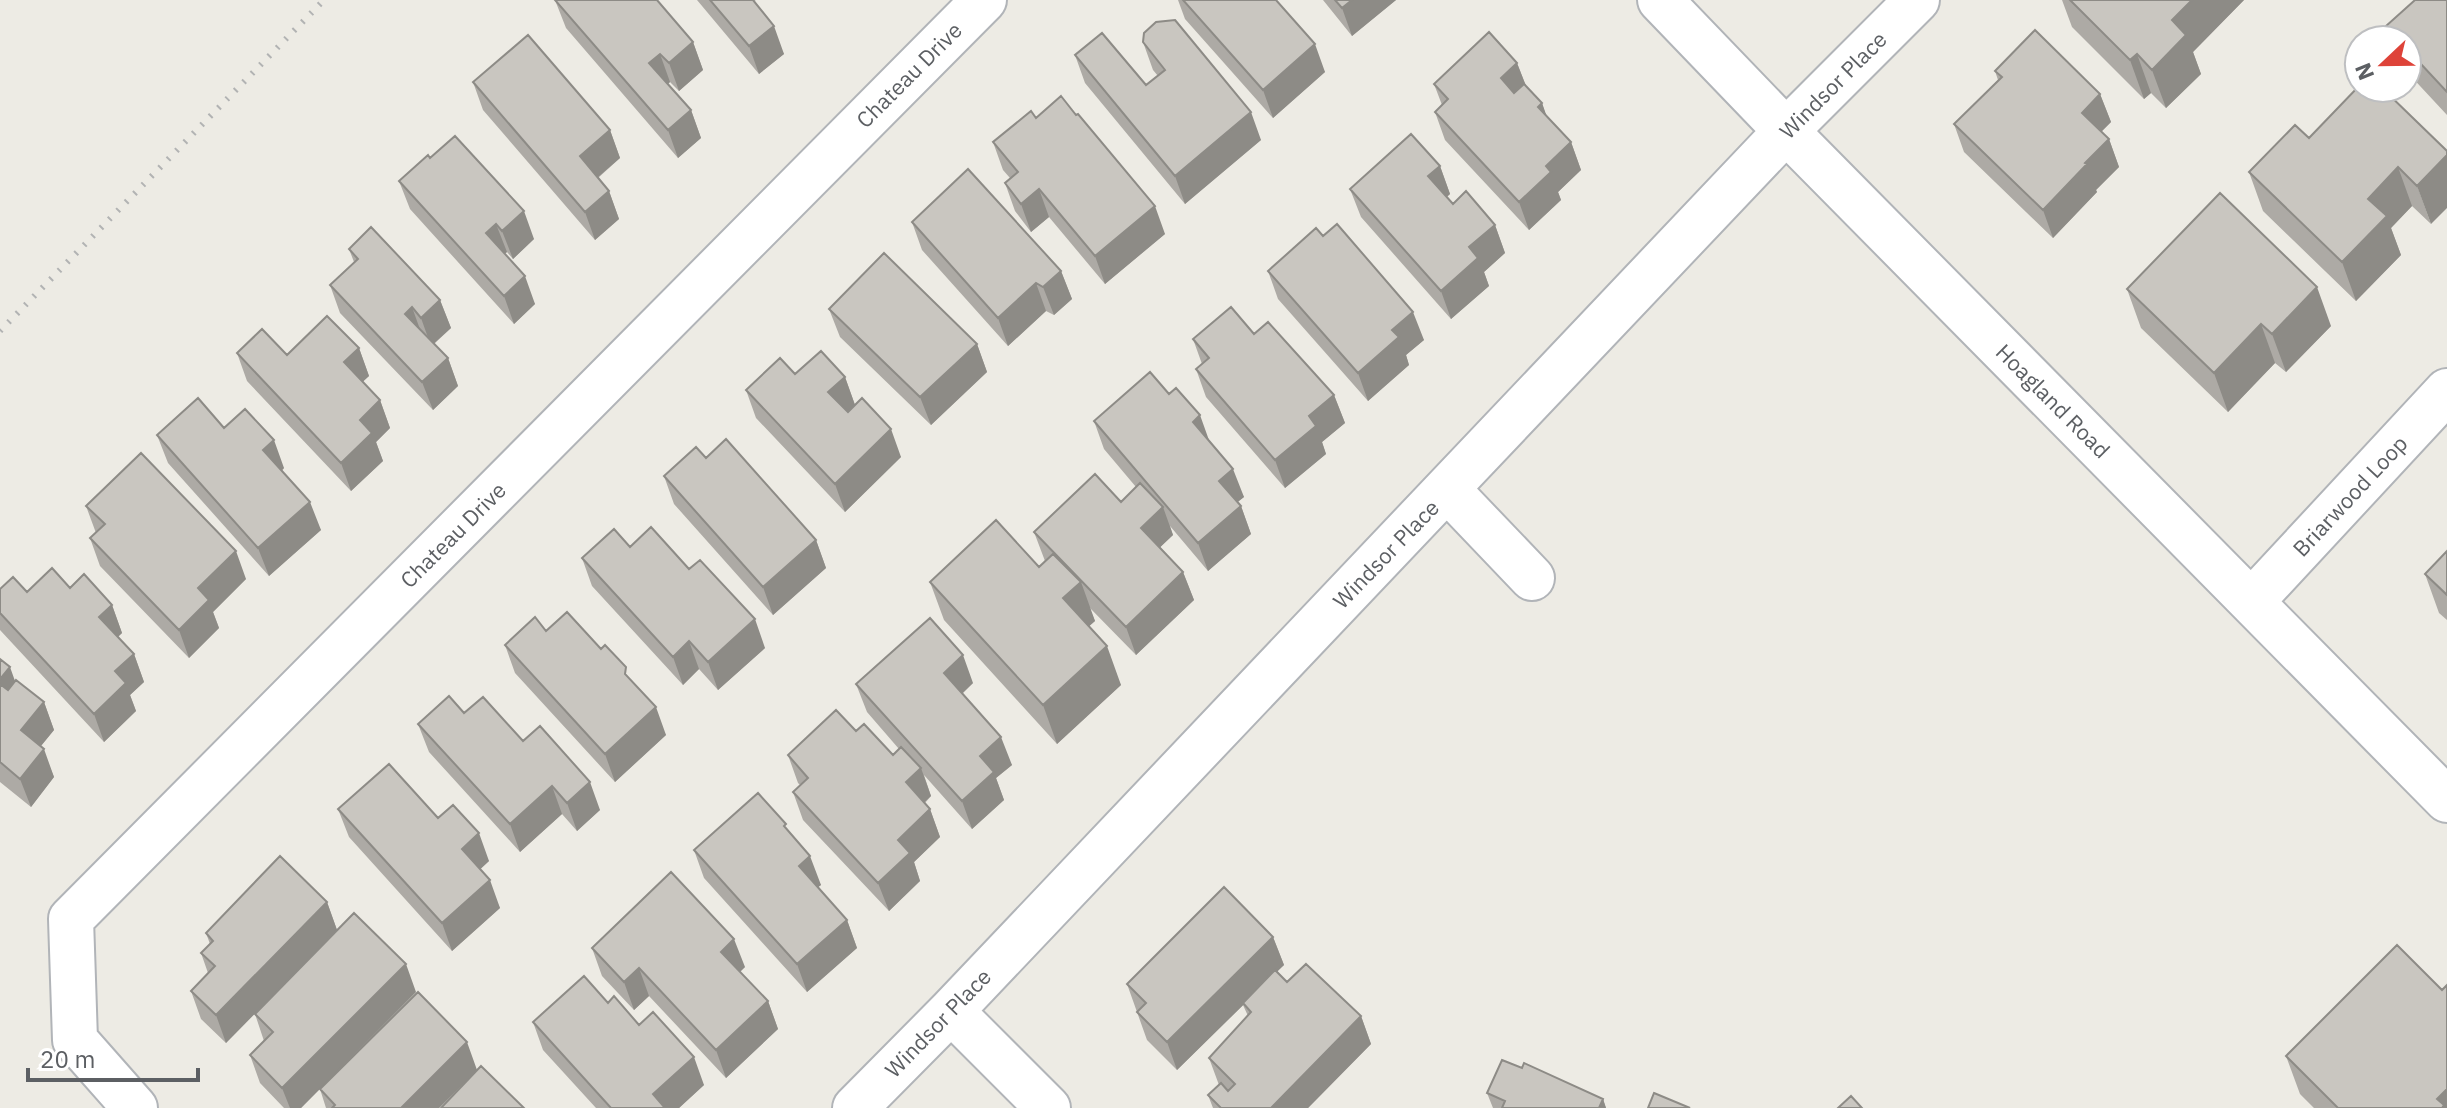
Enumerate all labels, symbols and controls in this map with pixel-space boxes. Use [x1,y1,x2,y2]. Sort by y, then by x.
street label: Chateau Drive [850,16,968,134]
north arrow [2343,24,2423,104]
street label: Windsor Place [1773,25,1893,145]
text: N [2348,59,2380,84]
street label: Hoagland Road [1990,337,2117,464]
street label: Briarwood Loop [2286,429,2413,562]
street label: Chateau Drive [394,476,512,594]
street label: Windsor Place [1326,493,1445,614]
street label: Windsor Place [878,962,997,1083]
scale bar [28,1032,198,1082]
text: 20 m [40,1043,95,1075]

